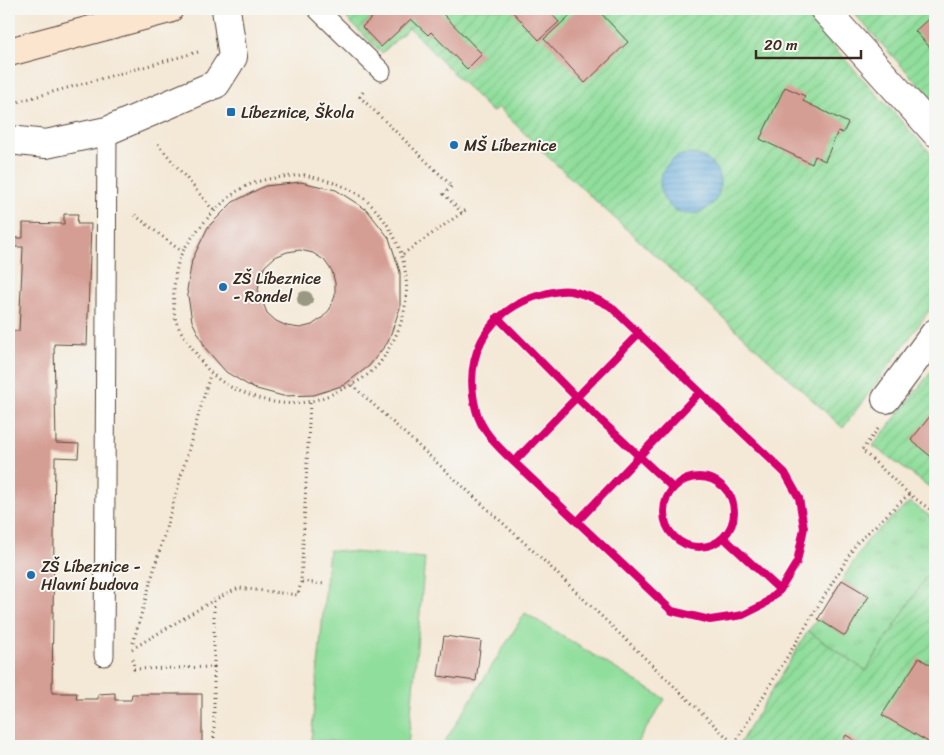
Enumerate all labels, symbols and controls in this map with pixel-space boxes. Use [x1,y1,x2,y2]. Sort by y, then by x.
scale bar [756,28,862,60]
text: 20 m [764,32,798,58]
place label: Líbeznice, Škola [241,98,355,127]
marker: Líbeznice, Škola [225,106,237,118]
place label: MŠ Líbeznice [464,131,557,160]
marker: MŠ Líbeznice [448,139,460,151]
place label: ZŠ Líbeznice - Rondel [233,264,321,311]
marker: ZŠ Líbeznice - Rondel [217,281,229,293]
place label: ZŠ Líbeznice - Hlavní budova [41,552,141,599]
marker: ZŠ Líbeznice - Hlavní budova [25,569,37,581]

